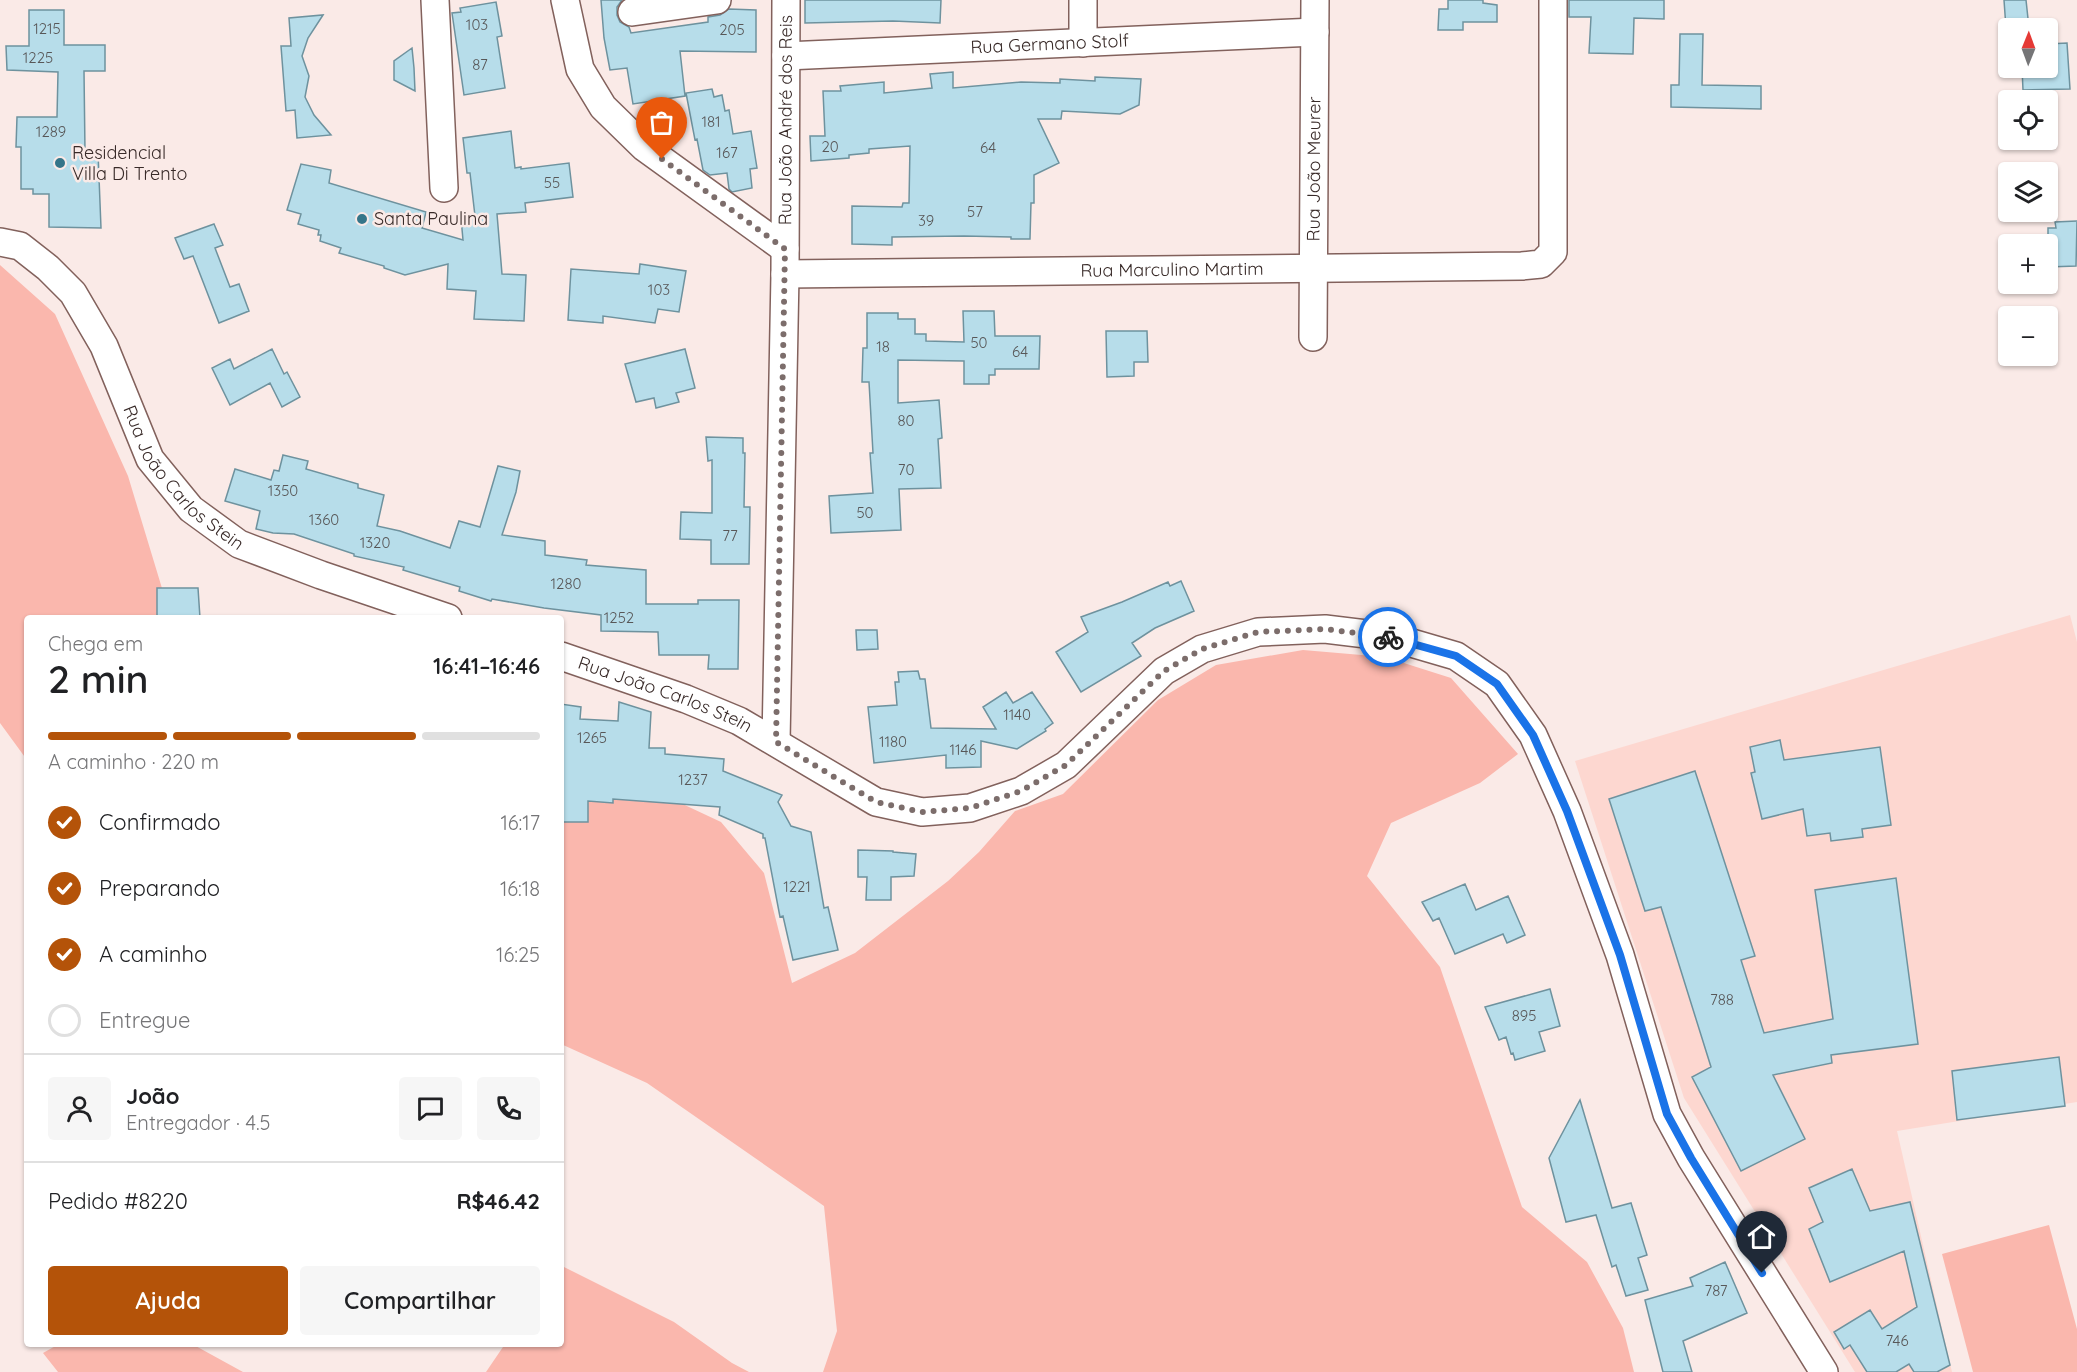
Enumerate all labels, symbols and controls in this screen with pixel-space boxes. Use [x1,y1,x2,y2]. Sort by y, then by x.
house number: 103 [466,15,488,34]
street label: Rua João André dos Reis [773,15,797,225]
north arrow [1998,18,2058,78]
map controls [1998,18,2058,366]
house number: 1215 [33,19,61,38]
house number: 205 [719,20,745,39]
street label: Rua Germano Stolf [970,28,1130,59]
house number: 1225 [23,48,53,67]
house number: 87 [472,55,488,74]
button: locate [1998,90,2058,150]
street label: Rua João Meurer [1302,96,1325,241]
pin [636,97,687,159]
icon: bag [645,106,678,139]
house number: 181 [701,112,721,131]
house number: 1289 [36,122,66,141]
house number: 20 [821,137,839,156]
house number: 64 [980,138,996,157]
place label: Residencial Villa Di Trento [72,141,187,185]
house number: 167 [716,143,738,162]
marker: Residencial Villa Di Trento [53,156,67,170]
button: layers [1998,162,2058,222]
house number: 55 [544,173,560,192]
house number: 57 [967,202,983,221]
place label: Santa Paulina [374,207,488,230]
house number: 39 [918,211,934,230]
marker: Santa Paulina [355,212,369,226]
button: + [1998,234,2058,294]
street label: Rua Marculino Martim [1080,257,1264,282]
house number: 103 [648,280,670,299]
button: − [1998,306,2058,366]
house number: 50 [970,333,988,352]
house number: 18 [876,337,890,356]
house number: 64 [1012,342,1028,361]
street label: Rua João Carlos Stein [118,402,249,555]
house number: 80 [897,411,915,430]
house number: 70 [898,460,914,479]
house number: 1350 [268,481,298,500]
house number: 50 [856,503,874,522]
house number: 1360 [309,510,339,529]
house number: 77 [722,526,738,545]
house number: 1320 [360,533,390,552]
house number: 1280 [551,574,582,593]
courier [1358,607,1418,667]
house number: 1252 [604,608,634,627]
icon: bike [1372,621,1405,654]
text: Chega em [48,631,143,656]
street label: Rua João Carlos Stein [575,651,757,737]
text: 16:41–16:46 [433,652,540,680]
text: 2 min [48,654,149,703]
house number: 1140 [1003,705,1031,724]
house number: 1265 [577,728,607,747]
house number: 1180 [879,732,907,751]
house number: 1146 [950,740,976,759]
text: A caminho · 220 m [48,749,219,774]
house number: 1237 [678,770,708,789]
icon: check [48,806,81,839]
text: Confirmado [99,808,220,836]
text: 16:17 [500,810,540,835]
icon: check [48,872,81,905]
text: Preparando [99,874,220,902]
text: 16:18 [500,876,540,901]
house number: 1221 [783,877,811,896]
icon: check [48,938,81,971]
text: A caminho [99,940,207,968]
text: 16:25 [496,942,540,967]
house number: 788 [1710,990,1734,1009]
text: Entregue [99,1006,190,1034]
house number: 895 [1512,1006,1536,1025]
button: person [48,1077,111,1140]
button: chat [399,1077,462,1140]
button: phone [477,1077,540,1140]
text: João [126,1082,179,1110]
text: Entregador · 4.5 [126,1110,270,1135]
text: Pedido #8220 [48,1187,188,1215]
text: R$46.42 [456,1187,540,1215]
pin [1736,1211,1787,1273]
icon: home [1745,1220,1778,1253]
button: Ajuda [48,1266,288,1335]
button: Compartilhar [300,1266,540,1335]
house number: 787 [1704,1281,1728,1300]
house number: 746 [1885,1331,1909,1350]

